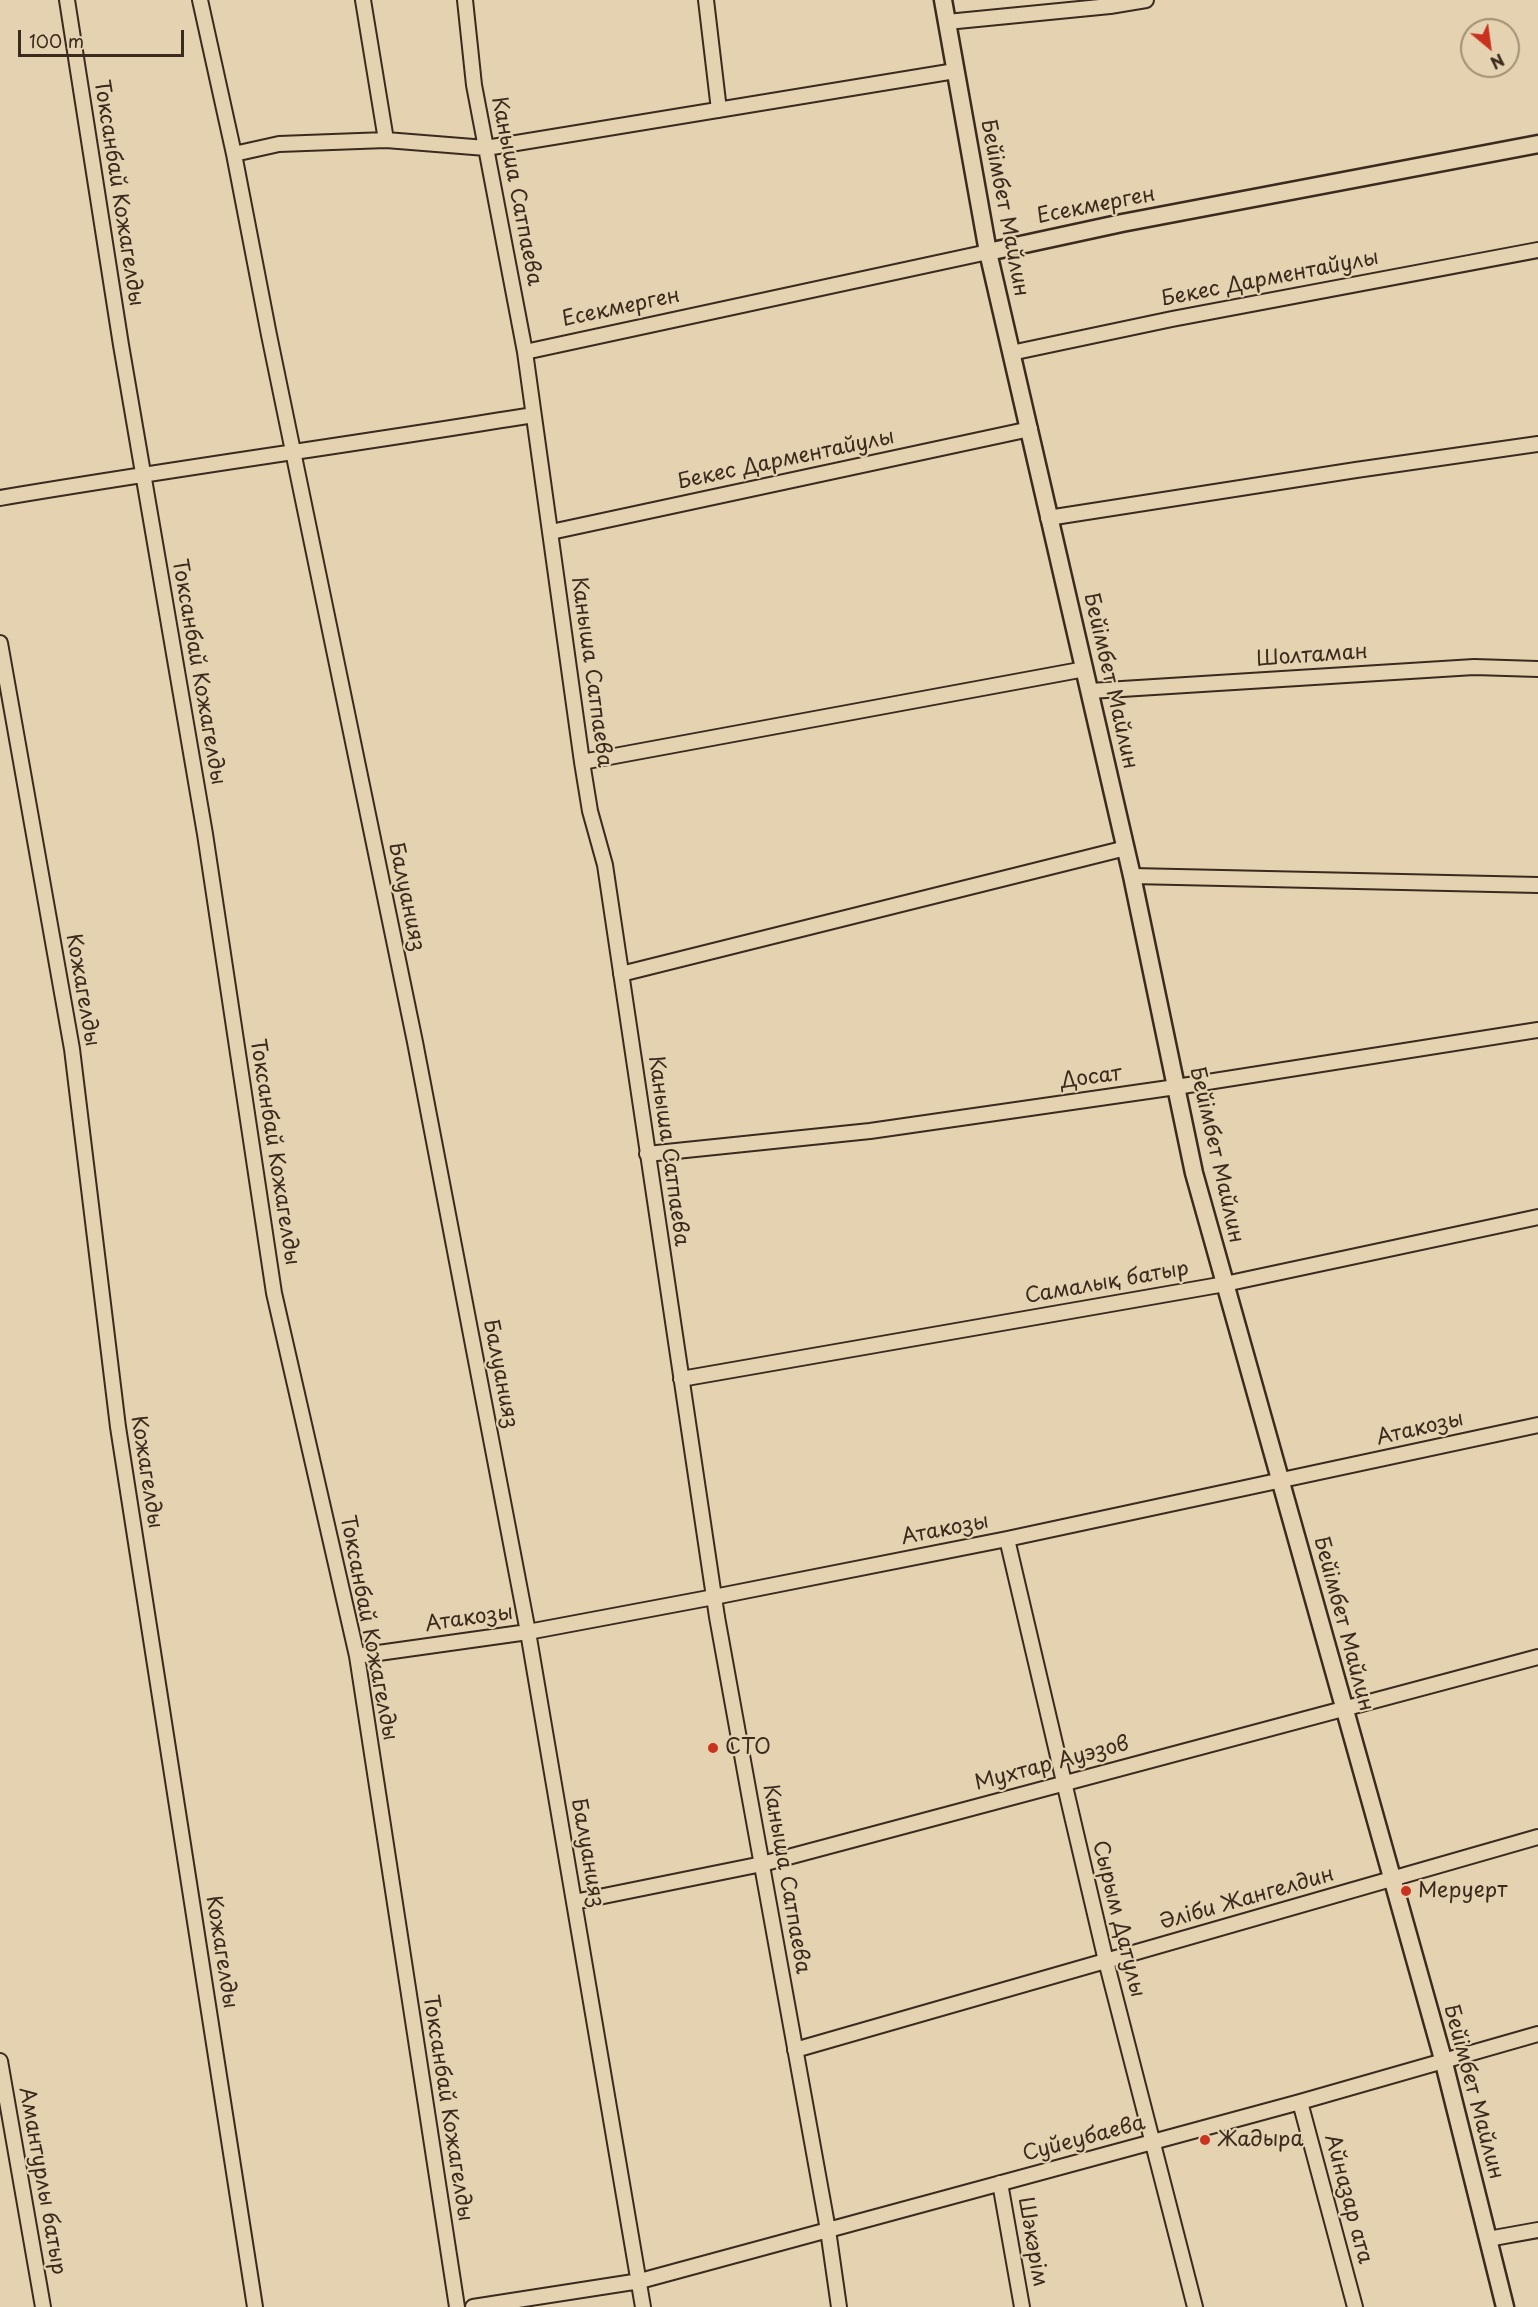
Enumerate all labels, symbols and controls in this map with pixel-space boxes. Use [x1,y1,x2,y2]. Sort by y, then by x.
scale bar [21,18,188,56]
north arrow [1460,18,1520,78]
text: 100 m [29,27,84,54]
text: N [1486,48,1509,76]
street label: Токсанбай Кожагелды [88,78,148,308]
street label: Каныша Сатпаева [485,94,547,288]
street label: Бейімбет Майлин [974,117,1034,299]
street label: Eсекмерген [1035,182,1157,230]
street label: Бекес Дарментайулы [1159,246,1381,312]
street label: Eсекмерген [560,283,682,333]
street label: Бекес Дарментайулы [675,425,897,495]
street label: Токсанбай Кожагелды [166,557,230,787]
street label: Каныша Сатпаева [565,575,617,769]
street label: Бейімбет Майлин [1078,591,1142,771]
street label: Шолтаман [1256,640,1368,672]
street label: Балуанияз [382,840,430,954]
street label: Кожагелды [60,932,104,1048]
street label: Токсанбай Кожагелды [244,1037,304,1267]
street label: Каныша Сатпаева [642,1054,694,1248]
street label: Досат [1059,1061,1123,1095]
street label: Бейімбет Майлин [1184,1065,1248,1245]
street label: Самалық батыр [1023,1256,1191,1310]
street label: Балуанияз [477,1317,523,1431]
street label: Атакозы [1374,1407,1466,1451]
street label: Кожагелды [125,1414,167,1530]
street label: Атакозы [899,1509,991,1551]
street label: Токсанбай Кожагелды [334,1513,402,1743]
street label: Бейімбет Майлин [1308,1534,1378,1714]
street label: Атакозы [423,1600,515,1638]
street label: Мухтар Ауэзов [972,1731,1132,1797]
place label: CTO [725,1735,771,1761]
marker: CTO [706,1741,720,1755]
street label: Каныша Сатпаева [757,1782,815,1976]
street label: Балуанияз [565,1797,609,1909]
street label: Сырым Датулы [1086,1838,1150,2000]
street label: Әліби Жангелдин [1157,1862,1337,1936]
place label: Меруерт [1418,1878,1507,1904]
marker: Меруерт [1399,1884,1413,1898]
street label: Кожагелды [200,1894,242,2010]
street label: Токсанбай Кожагелды [417,1993,477,2223]
street label: Бейімбет Майлин [1438,2002,1508,2182]
street label: Амантурлы батыр [13,2085,71,2277]
street label: Суйеубаева [1020,2111,1148,2167]
place label: Жадыра [1217,2127,1304,2153]
street label: Айназар ата [1319,2131,1377,2267]
marker: Жадыра [1198,2133,1212,2147]
street label: Шәкәрім [1012,2195,1052,2289]

